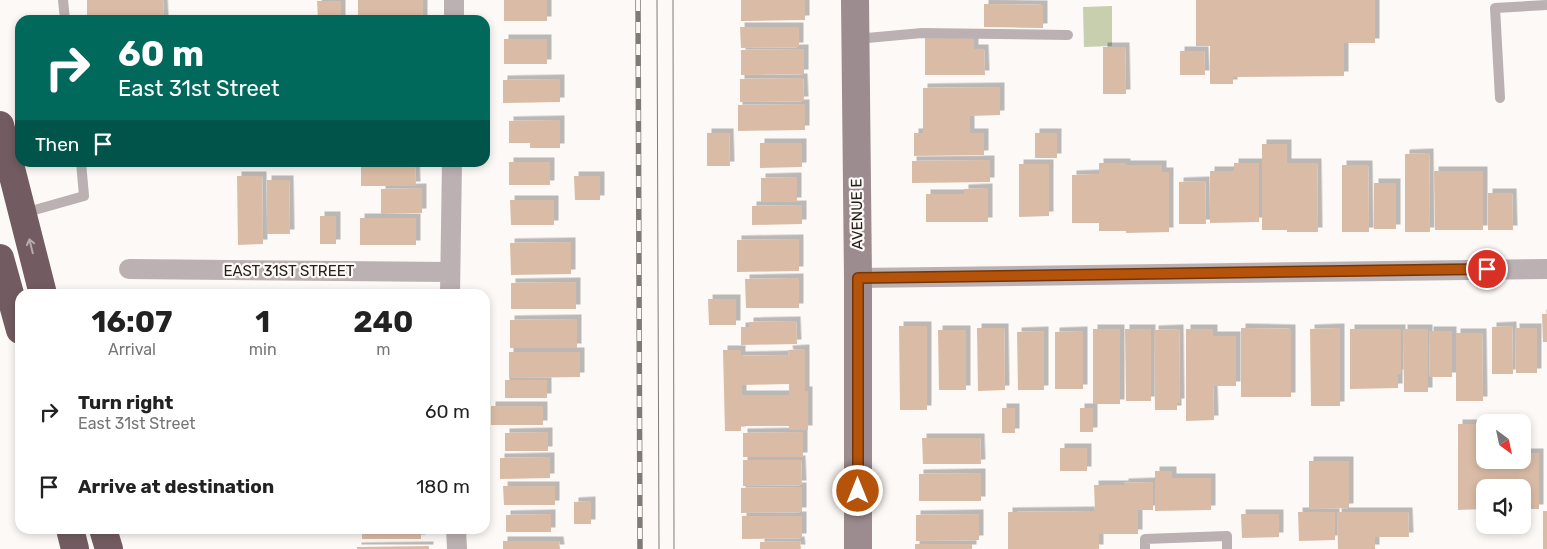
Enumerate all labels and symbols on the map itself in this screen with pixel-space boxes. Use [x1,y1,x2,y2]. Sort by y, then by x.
street label: AVENUE E [847,178,867,250]
one-way arrow [26,239,35,255]
pin [1466,248,1508,290]
street label: EAST 31ST STREET [223,262,355,280]
north arrow [1476,414,1531,469]
position arrow [831,464,883,516]

